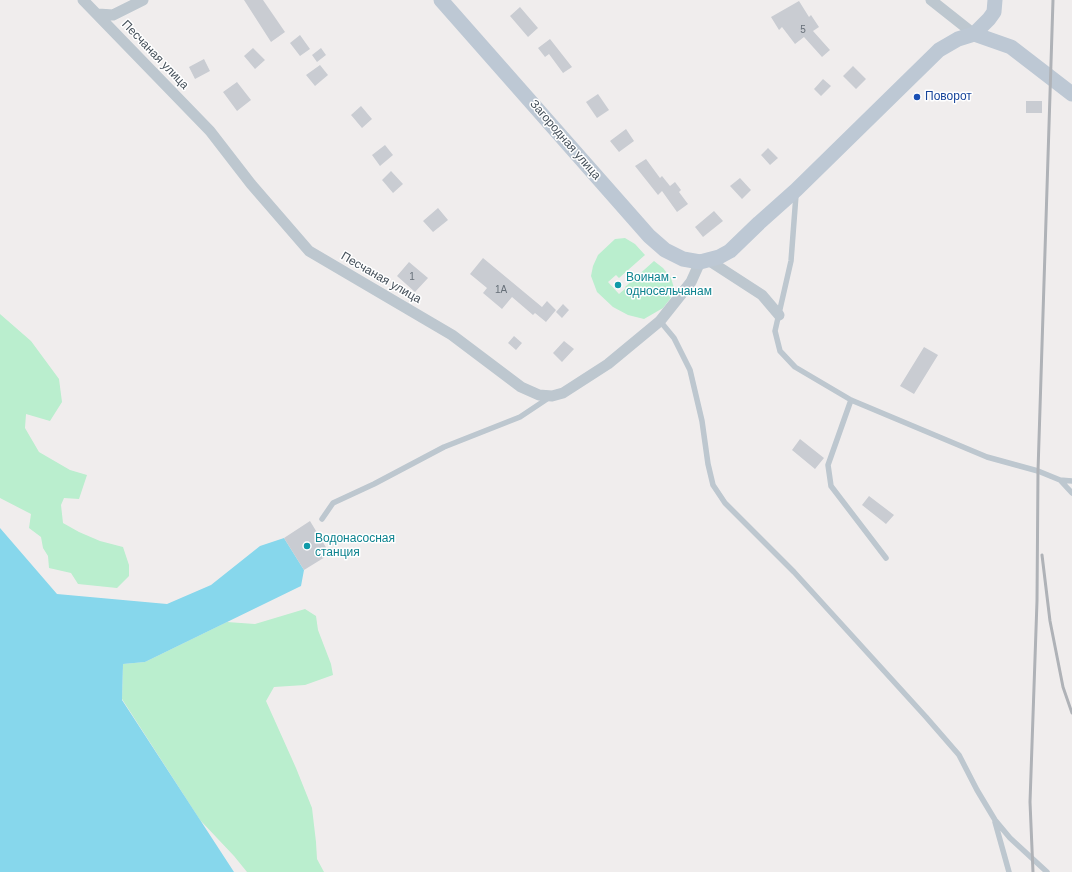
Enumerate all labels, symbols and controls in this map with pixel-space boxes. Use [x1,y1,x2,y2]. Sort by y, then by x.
street label: Песчаная улица [118,18,192,92]
house number: 5 [800,24,806,36]
place label: Поворот [925,90,972,104]
marker: Поворот [912,92,922,102]
street label: Загородная улица [526,97,604,183]
street label: Песчаная улица [338,249,424,307]
house number: 1 [409,271,415,283]
place label: Воинам - односельчанам [626,271,712,299]
marker: Воинам - односельчанам [613,280,623,290]
house number: 1А [495,284,507,296]
place label: Водонасосная станция [315,532,395,560]
marker: Водонасосная станция [302,541,312,551]

